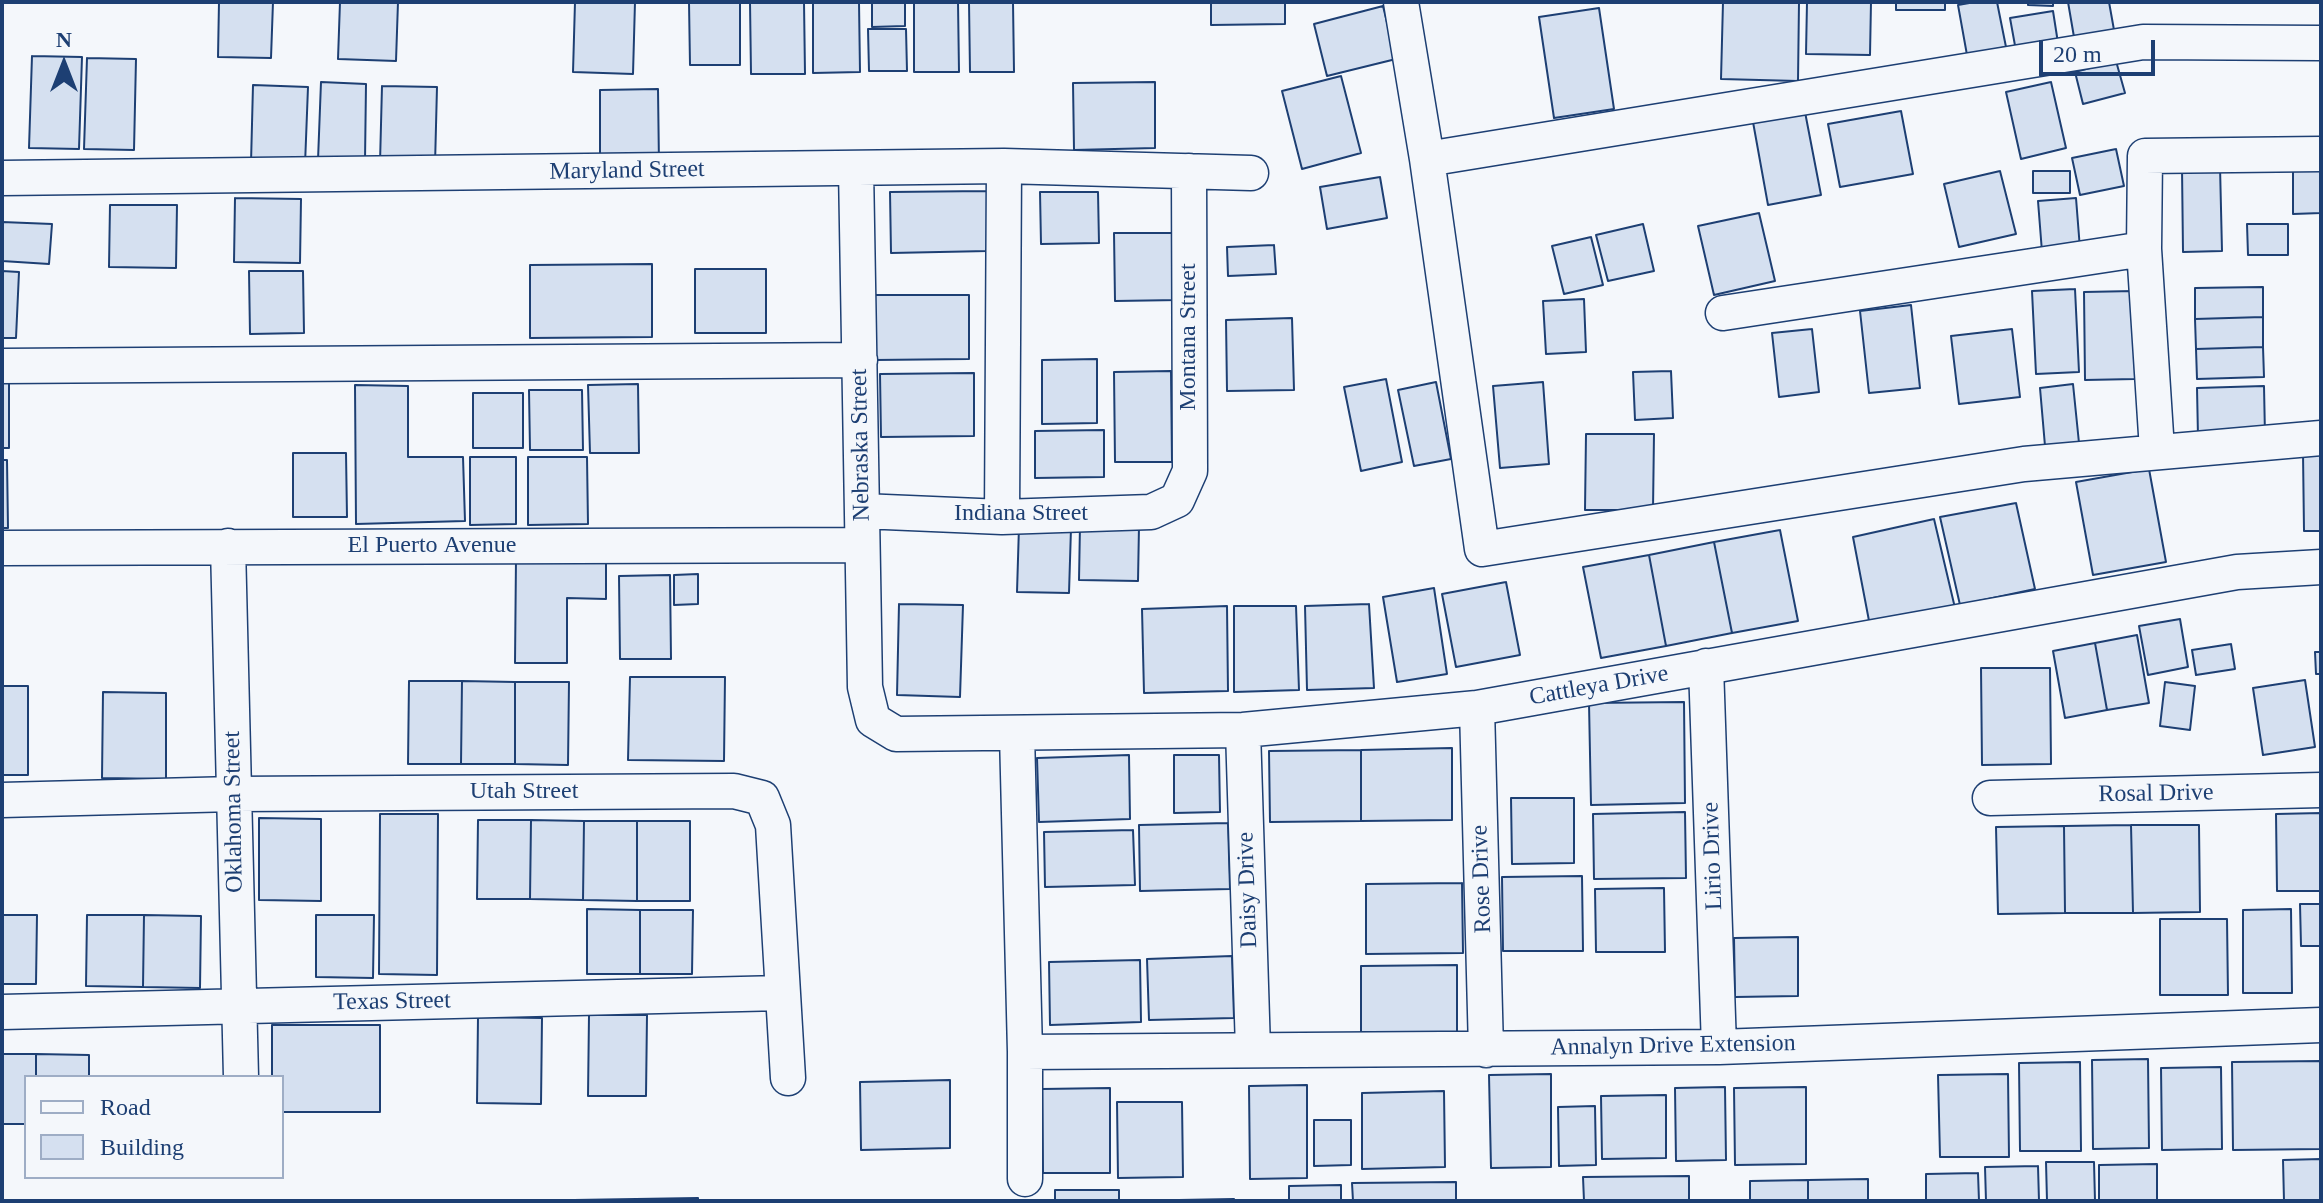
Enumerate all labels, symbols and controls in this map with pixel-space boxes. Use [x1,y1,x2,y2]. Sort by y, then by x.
north arrow [24,24,104,104]
scale bar [2043,24,2159,74]
text: N [56,27,72,52]
text: 20 m [2053,41,2102,67]
street label: Maryland Street [549,155,705,187]
street label: Montana Street [1175,263,1203,411]
street label: Nebraska Street [845,368,877,522]
street label: Indiana Street [954,500,1088,528]
street label: El Puerto Avenue [348,532,516,560]
street label: Cattleya Drive [1527,660,1671,712]
street label: Oklahoma Street [218,731,250,893]
street label: Utah Street [470,778,578,806]
street label: Rosal Drive [2098,779,2214,809]
street label: Lirio Drive [1697,801,1729,911]
street label: Rose Drive [1466,824,1498,934]
street label: Daisy Drive [1232,831,1264,949]
street label: Texas Street [333,987,451,1017]
street label: Annalyn Drive Extension [1550,1029,1796,1063]
legend [24,1075,284,1179]
text: Road [100,1094,151,1120]
text: Building [100,1134,184,1160]

